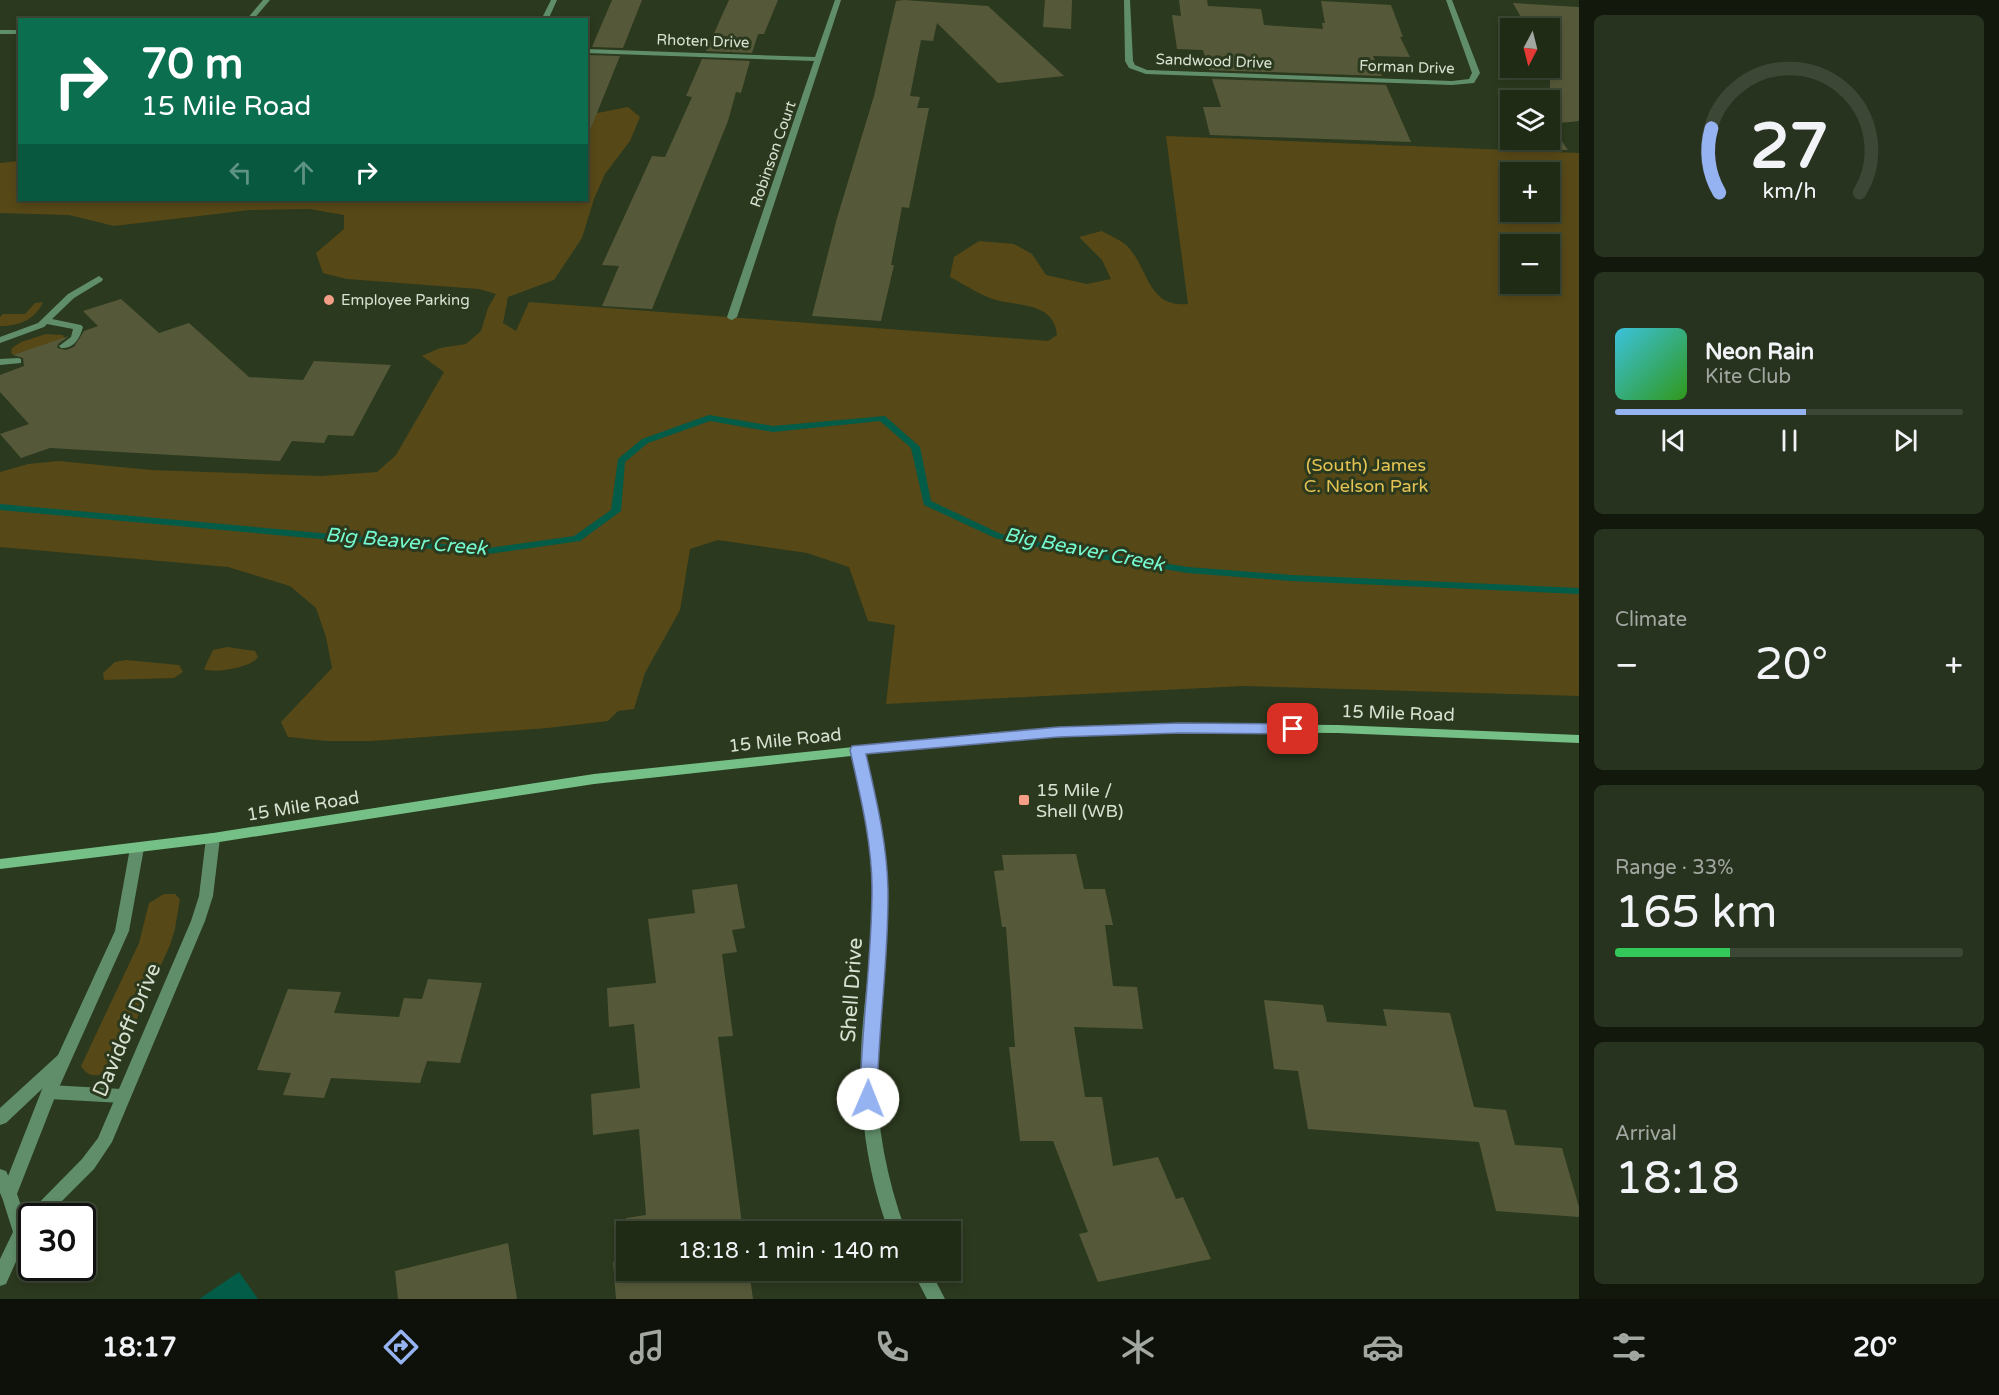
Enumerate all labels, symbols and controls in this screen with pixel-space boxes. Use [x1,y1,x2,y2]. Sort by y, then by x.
north arrow [1500,18,1560,78]
map controls [1500,18,1560,294]
street label: Rhoten Drive [656,30,750,52]
text: 70 m [141,39,243,90]
icon: right [42,42,120,120]
street label: Sandwood Drive [1155,50,1273,72]
street label: Forman Drive [1359,56,1455,78]
text: 15 Mile Road [141,90,311,123]
button: layers [1500,90,1560,150]
street label: Robinson Court [746,98,800,210]
text: 27 [1750,110,1828,185]
icon: left [224,156,257,189]
icon: ahead [287,156,320,189]
icon: right [350,156,383,189]
button: + [1500,162,1560,222]
text: km/h [1762,178,1816,204]
button: − [1500,234,1560,294]
place label: Employee Parking [341,291,470,309]
marker: Employee Parking [322,293,336,307]
text: Neon Rain [1705,339,1814,365]
text: Kite Club [1705,365,1791,389]
icon: previous [1657,424,1690,457]
icon: pause [1773,424,1806,457]
icon: next [1889,424,1922,457]
park label: (South) James C. Nelson Park [1304,454,1428,497]
water label: Big Beaver Creek [324,523,490,561]
water label: Big Beaver Creek [1002,523,1168,578]
text: Climate [1615,608,1687,632]
text: 20° [1755,638,1828,692]
text: − [1615,646,1639,685]
text: + [1944,646,1963,685]
street label: 15 Mile Road [1341,700,1455,726]
pin [1267,703,1318,754]
icon: arrive [1276,712,1309,745]
street label: 15 Mile Road [727,723,843,757]
place label: 15 Mile / Shell (WB) [1036,779,1123,822]
street label: 15 Mile Road [245,786,361,826]
marker: 15 Mile / Shell (WB) [1017,793,1031,807]
text: Range · 33% [1615,856,1734,880]
text: 165 km [1615,886,1777,940]
street label: Shell Drive [836,937,868,1043]
street label: Davidoff Drive [88,959,166,1101]
position arrow [836,1067,900,1131]
text: Arrival [1615,1122,1677,1146]
text: 18:18 [1615,1152,1740,1206]
speed limit sign: 30 [18,1203,96,1281]
text: 18:18 · 1 min · 140 m [678,1238,899,1264]
icon: directions [380,1326,422,1368]
icon: music [626,1326,668,1368]
icon: phone [871,1326,913,1368]
icon: climate [1117,1326,1159,1368]
icon: car [1362,1326,1404,1368]
icon: filters [1608,1326,1650,1368]
text: 18:17 [102,1331,177,1364]
text: 20° [1853,1331,1897,1364]

